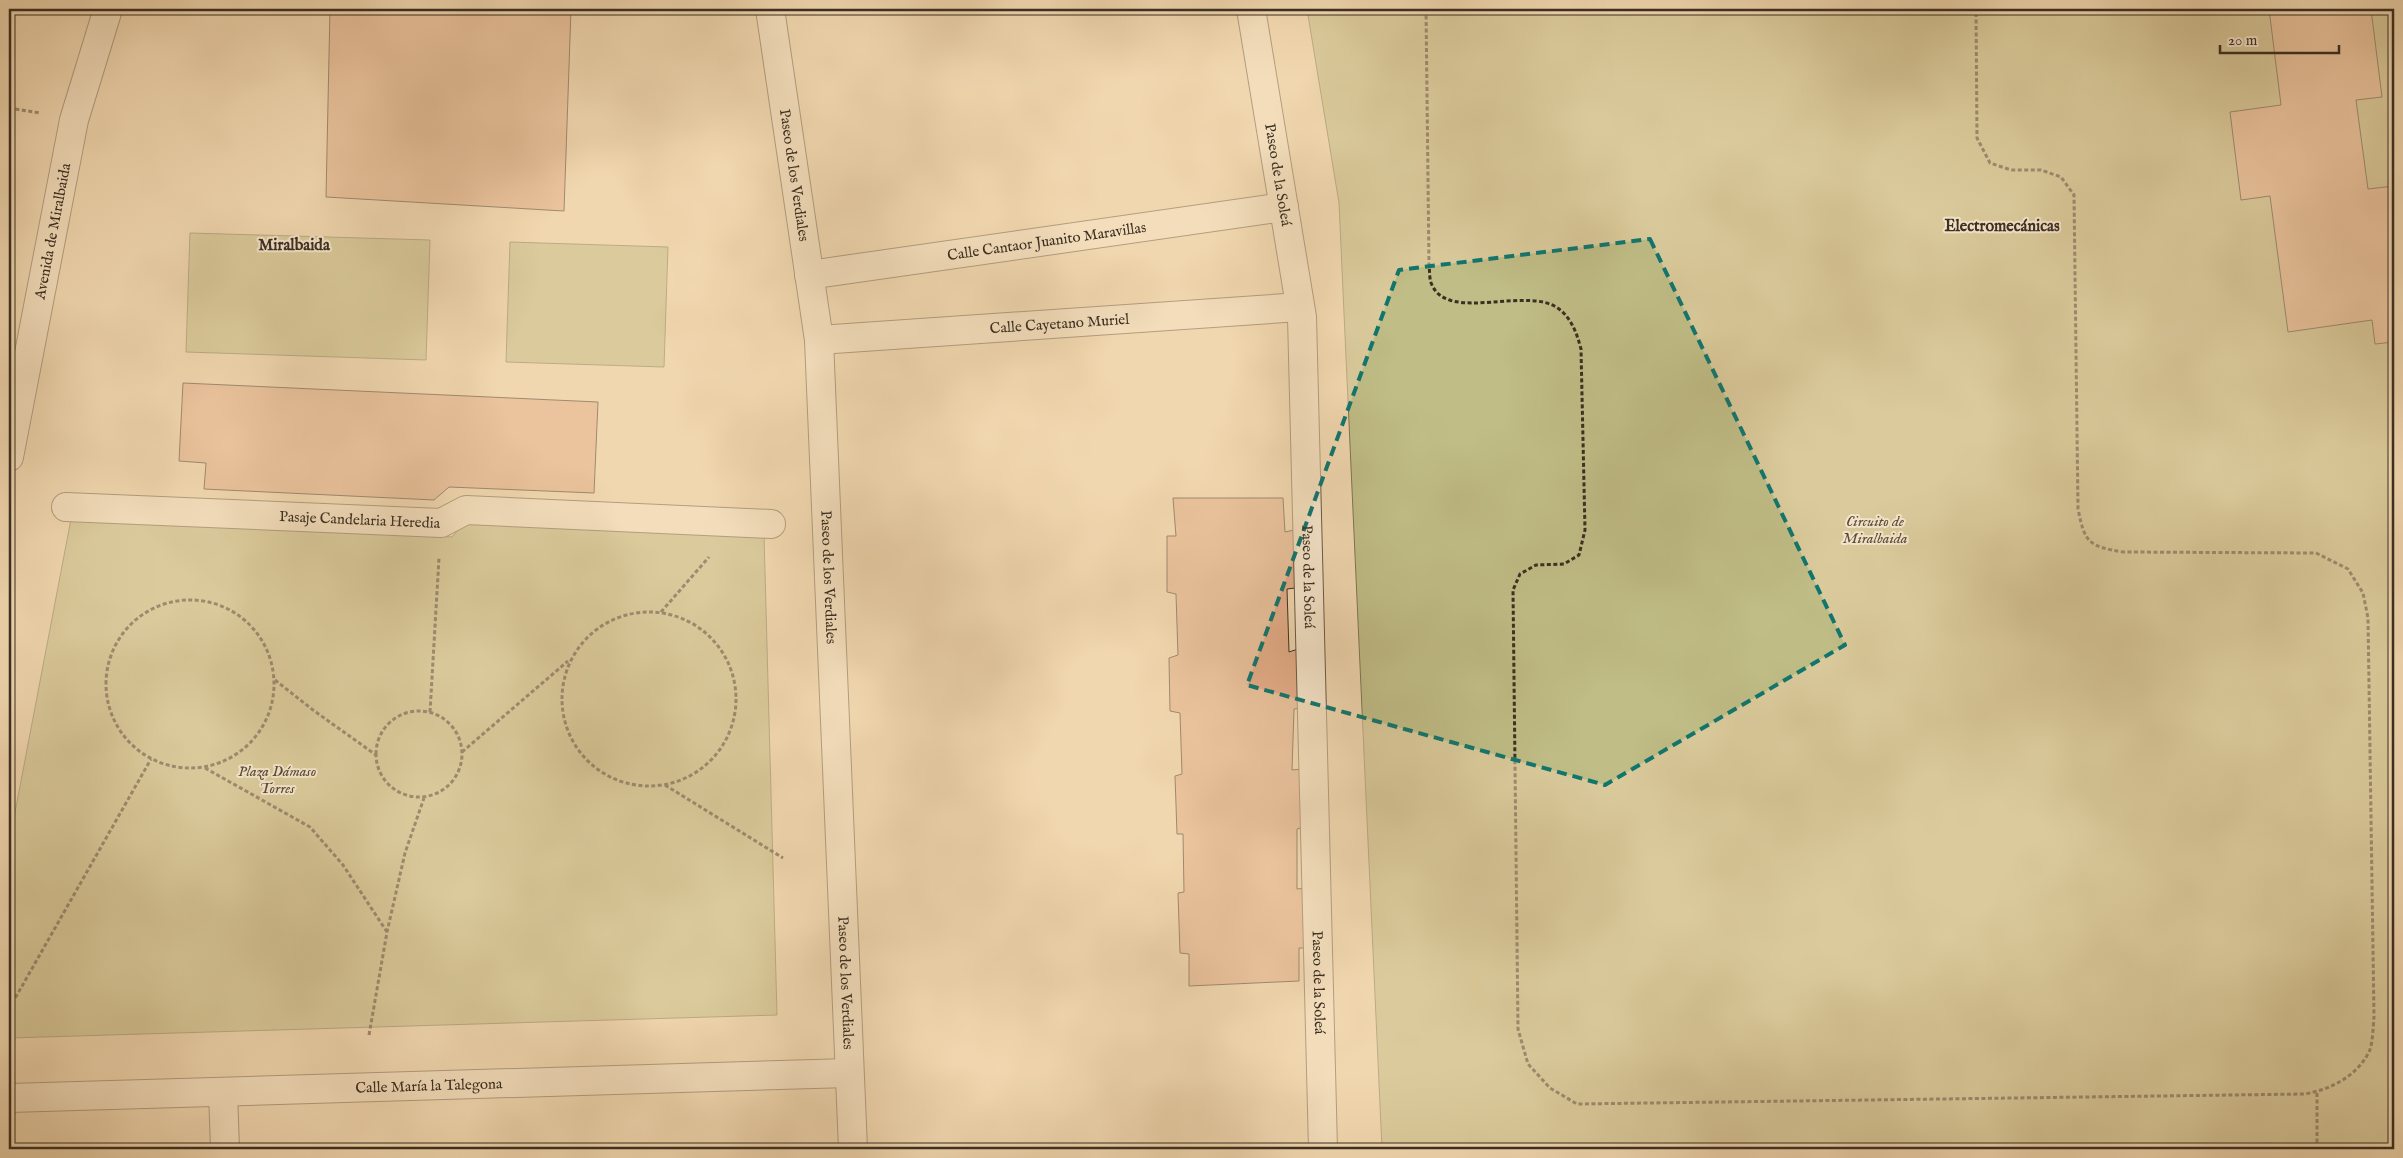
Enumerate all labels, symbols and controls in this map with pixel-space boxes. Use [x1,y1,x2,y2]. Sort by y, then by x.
scale bar [2220,22,2339,54]
text: 20 m [2228,31,2258,50]
street label: Paseo de los Verdiales [775,108,814,243]
street label: Paseo de la Soleá [1261,122,1296,228]
street label: Avenida de Miralbaida [30,161,75,302]
street label: Calle Cantaor Juanito Maravillas [946,217,1147,265]
district label: Electromecánicas [1944,217,2060,237]
district label: Miralbaida [258,236,331,256]
street label: Calle Cayetano Muriel [989,309,1131,338]
street label: Pasaje Candelaria Heredia [279,507,441,532]
street label: Paseo de los Verdiales [817,510,841,644]
park label: Circuito de Miralbaida [1842,512,1908,548]
street label: Paseo de la Soleá [1298,525,1319,629]
park label: Plaza Dámaso Torres [238,762,316,798]
street label: Paseo de los Verdiales [834,916,858,1050]
street label: Paseo de la Soleá [1308,930,1330,1035]
street label: Calle María la Talegona [355,1074,503,1097]

